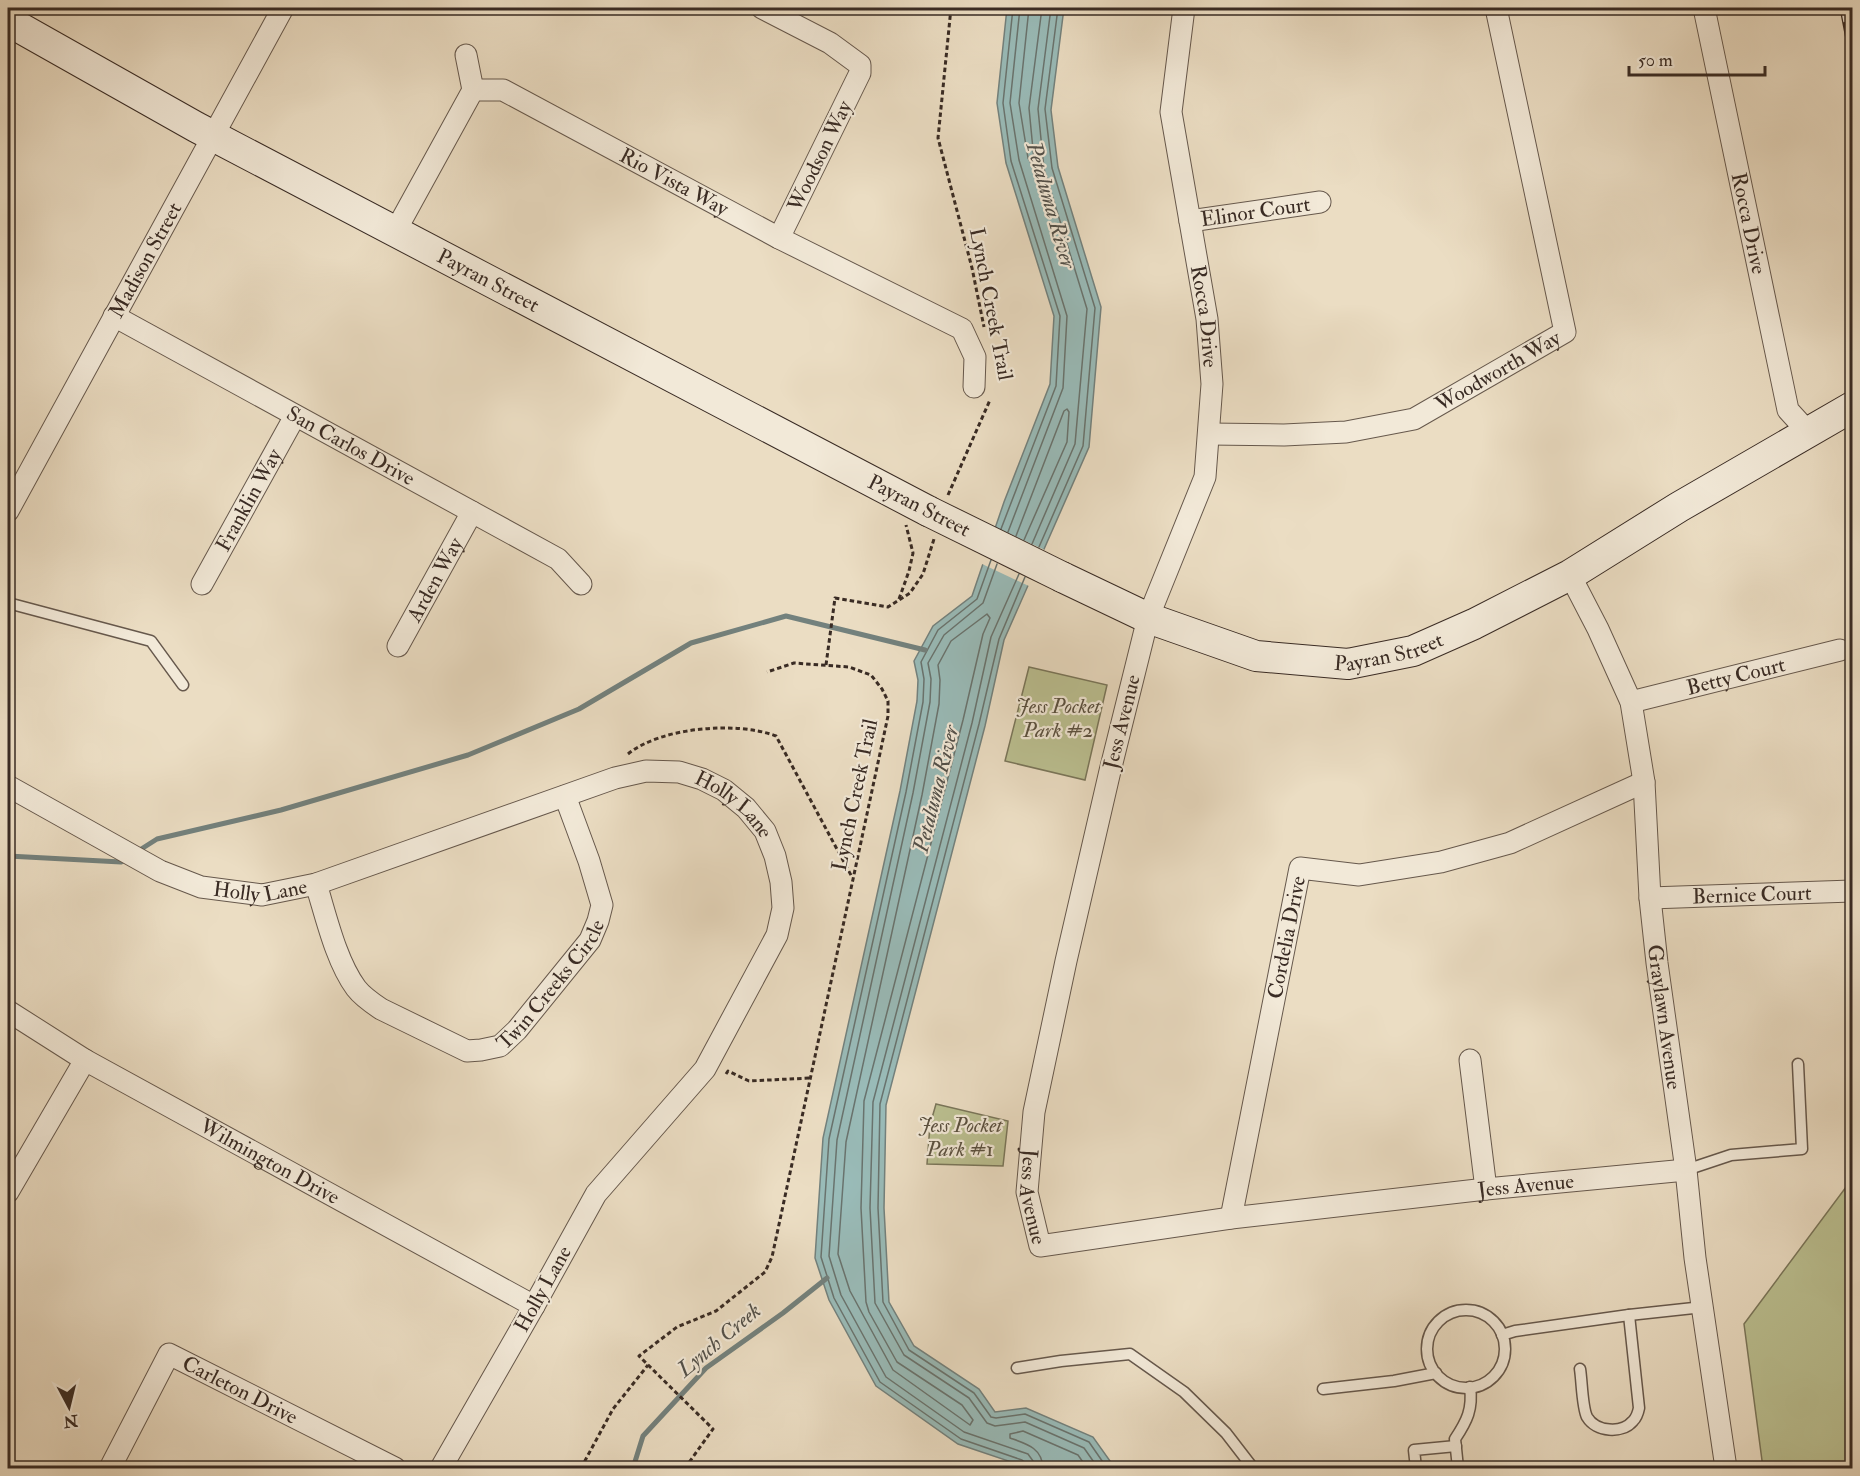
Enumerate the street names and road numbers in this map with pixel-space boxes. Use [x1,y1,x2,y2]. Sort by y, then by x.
street label: Woodson Way [781,96,859,217]
street label: Rio Vista Way [615,142,734,222]
street label: Rocca Drive [1725,170,1773,277]
street label: Elinor Court [1199,190,1312,233]
street label: Madison Street [103,197,188,323]
street label: Lynch Creek Trail [963,225,1019,383]
street label: Payran Street [433,242,544,318]
street label: Rocca Drive [1184,263,1224,369]
street label: Woodworth Way [1429,324,1566,418]
street label: San Carlos Drive [282,400,420,492]
street label: Franklin Way [209,443,288,556]
street label: Payran Street [863,469,975,543]
street label: Arden Way [400,532,469,627]
street label: Payran Street [1333,626,1447,678]
street label: Betty Court [1684,651,1788,701]
street label: Jess Avenue [1097,672,1147,773]
street label: Lynch Creek Trail [826,716,884,873]
street label: Holly Lane [690,764,780,841]
street label: Holly Lane [212,873,310,909]
street label: Cordelia Drive [1261,873,1312,1001]
street label: Bernice Court [1692,879,1812,910]
street label: Twin Creeks Circle [491,915,611,1056]
street label: Graylawn Avenue [1642,943,1688,1091]
street label: Wilmington Drive [194,1112,345,1211]
street label: Jess Avenue [1013,1147,1053,1247]
street label: Jess Avenue [1475,1167,1575,1203]
street label: Holly Lane [508,1241,578,1337]
street label: Carleton Drive [178,1349,303,1430]

